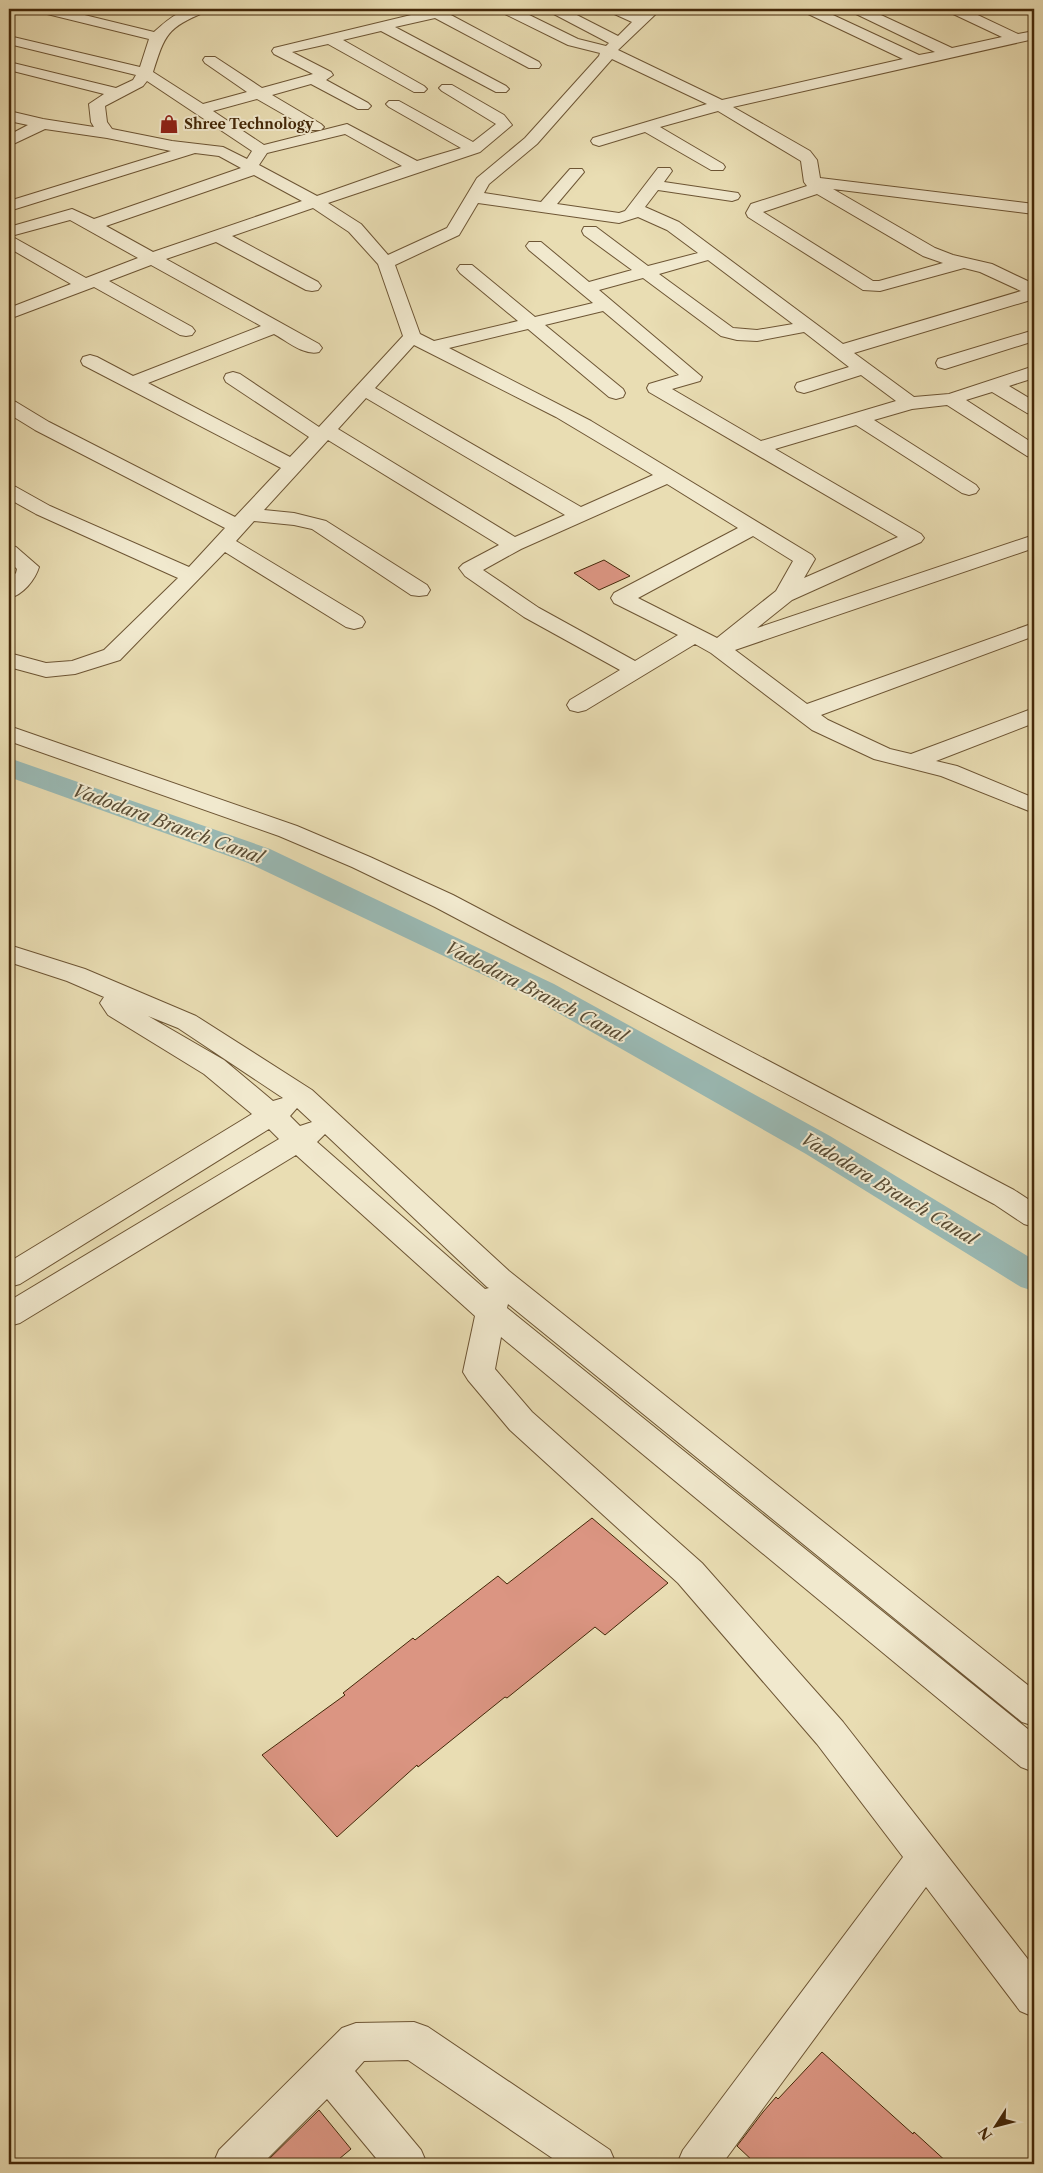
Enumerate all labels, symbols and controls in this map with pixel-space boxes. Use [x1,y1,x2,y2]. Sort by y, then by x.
shop icon: Shree Technology [158,113,180,135]
place label: Shree Technology [184,115,314,133]
water label: Vadodara Branch Canal [70,779,269,870]
water label: Vadodara Branch Canal [441,936,633,1049]
water label: Vadodara Branch Canal [797,1128,983,1251]
north arrow [970,2100,1020,2150]
text: N [975,2123,996,2144]

